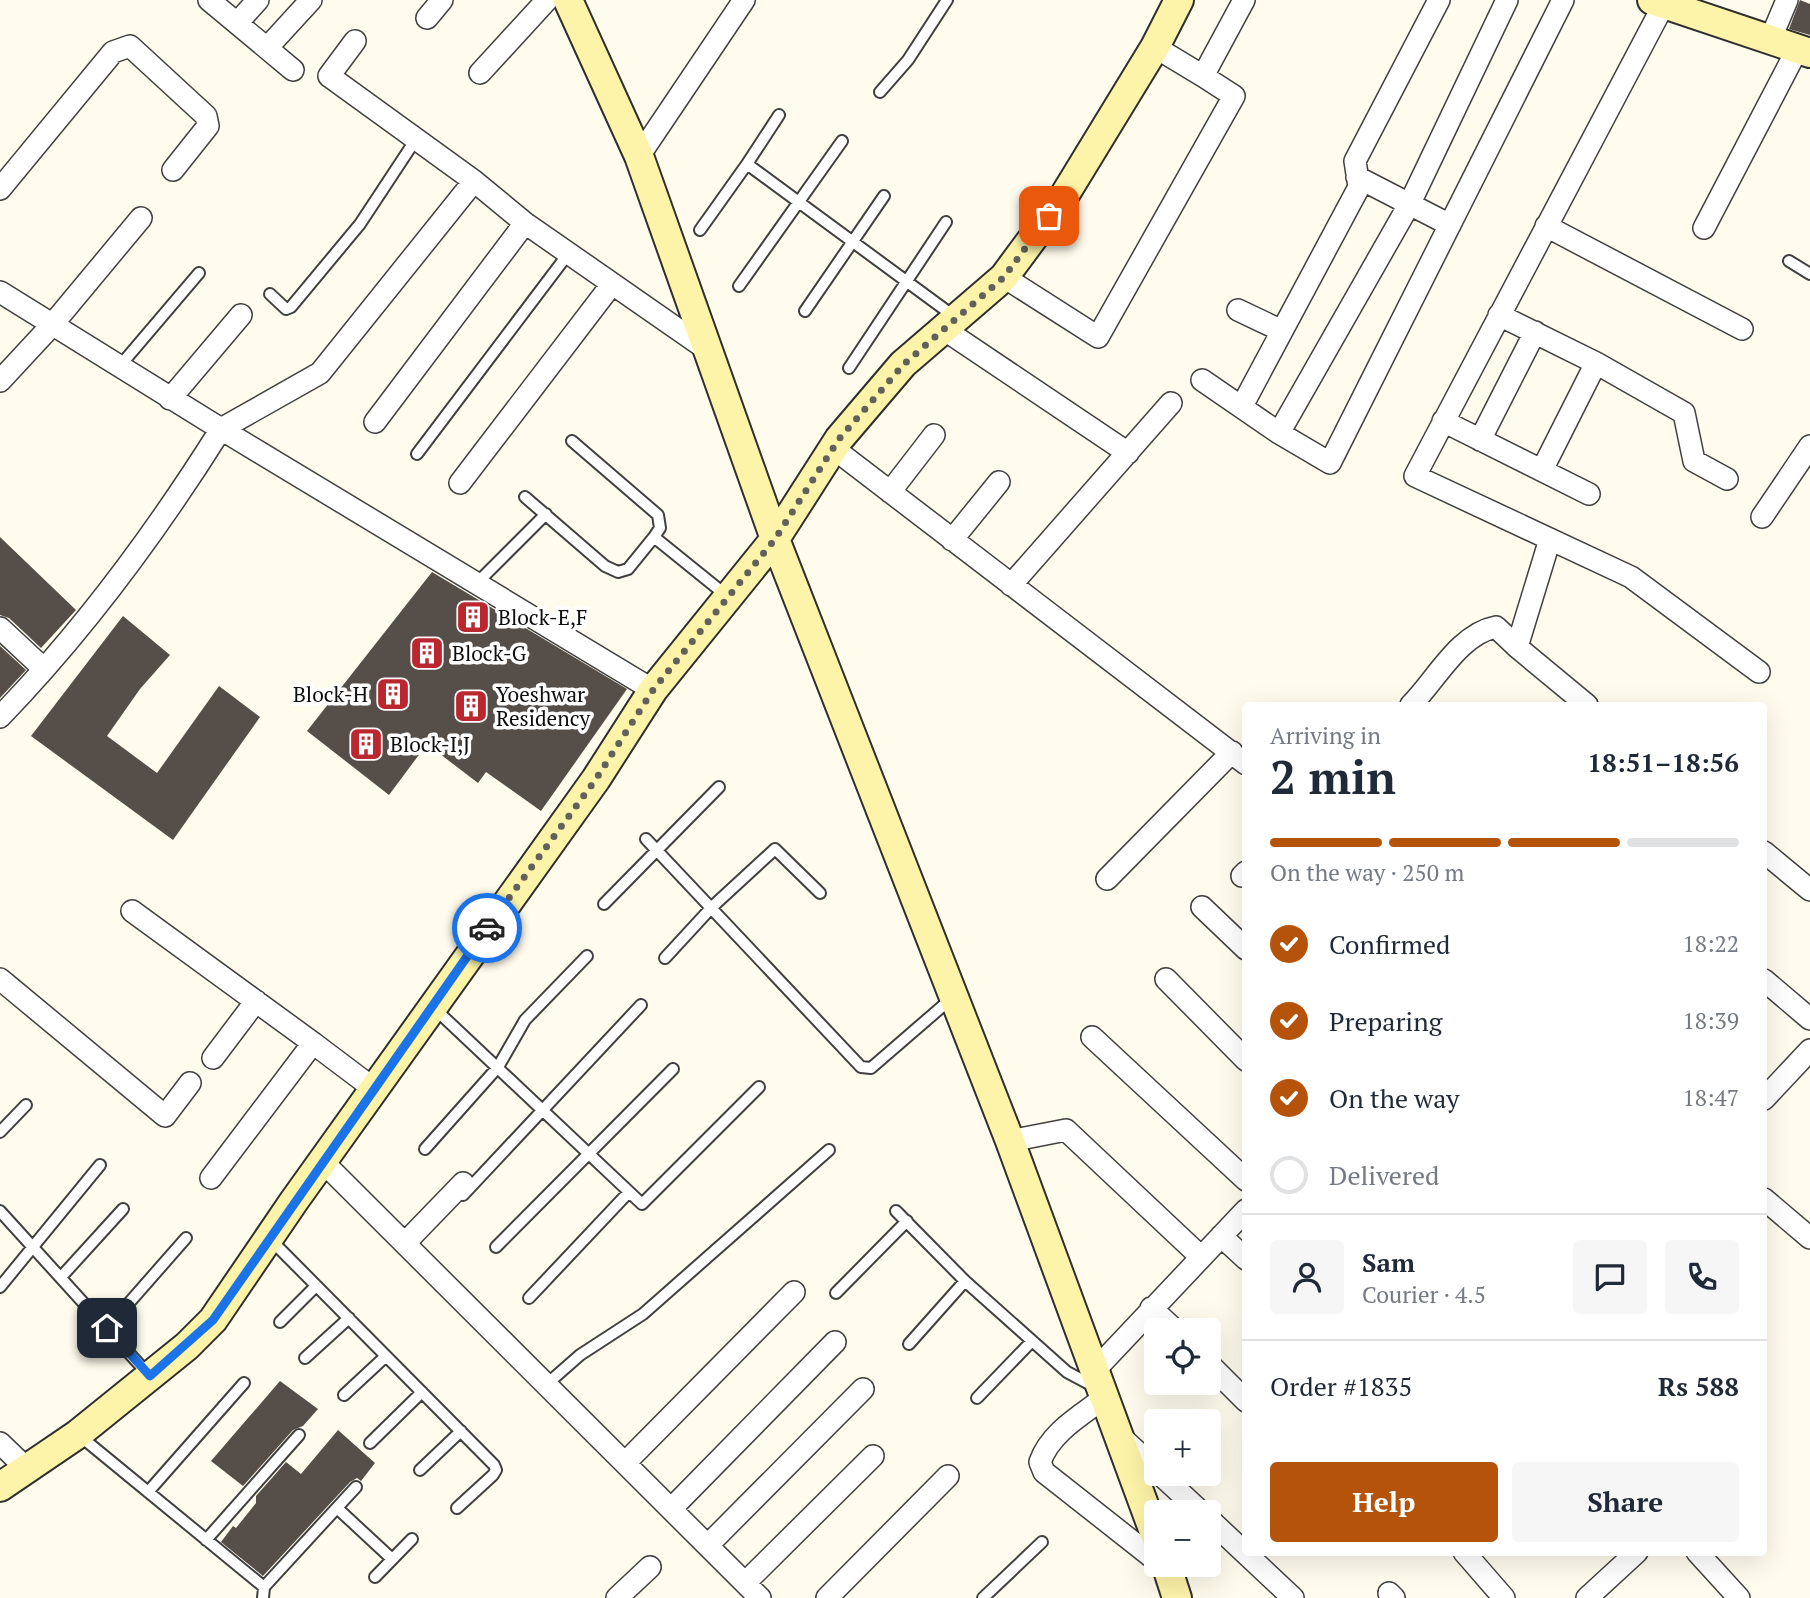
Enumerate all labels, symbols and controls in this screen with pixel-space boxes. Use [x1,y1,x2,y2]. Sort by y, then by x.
pin [1019,186,1079,246]
icon: bag [1030,197,1068,235]
building icon: Block-E,F [454,598,492,636]
place label: Block-E,F [498,603,587,631]
building icon: Block-G [408,634,446,672]
place label: Block-G [452,639,527,667]
building icon: Block-H [374,675,412,713]
place label: Block-H [293,680,368,708]
place label: Yoeshwar Residency [496,680,590,732]
building icon: Yoeshwar Residency [452,687,490,725]
text: Arriving in [1270,720,1381,751]
building icon: Block-I,J [347,725,385,763]
place label: Block-I,J [390,730,470,758]
text: 18:51–18:56 [1587,745,1739,779]
text: 2 min [1270,746,1396,807]
text: On the way · 250 m [1270,857,1464,888]
courier [452,893,522,963]
icon: car [468,909,506,947]
icon: check [1270,925,1308,963]
text: Confirmed [1329,927,1450,961]
text: 18:22 [1682,928,1739,959]
icon: check [1270,1002,1308,1040]
text: Preparing [1329,1004,1442,1038]
text: 18:39 [1682,1005,1739,1036]
icon: check [1270,1079,1308,1117]
text: On the way [1329,1081,1460,1115]
text: 18:47 [1682,1082,1739,1113]
text: Delivered [1329,1158,1439,1192]
button: person [1270,1240,1344,1314]
button: chat [1573,1240,1647,1314]
button: phone [1665,1240,1739,1314]
text: Sam [1362,1245,1415,1279]
text: Courier · 4.5 [1362,1279,1486,1310]
pin [77,1298,137,1358]
icon: home [88,1309,126,1347]
map controls [1144,1318,1221,1577]
button: locate [1144,1318,1221,1395]
text: Order #1835 [1270,1369,1412,1403]
text: Rs 588 [1658,1369,1739,1403]
button: + [1144,1409,1221,1486]
button: Help [1270,1462,1498,1542]
button: Share [1512,1462,1739,1542]
button: − [1144,1500,1221,1577]

